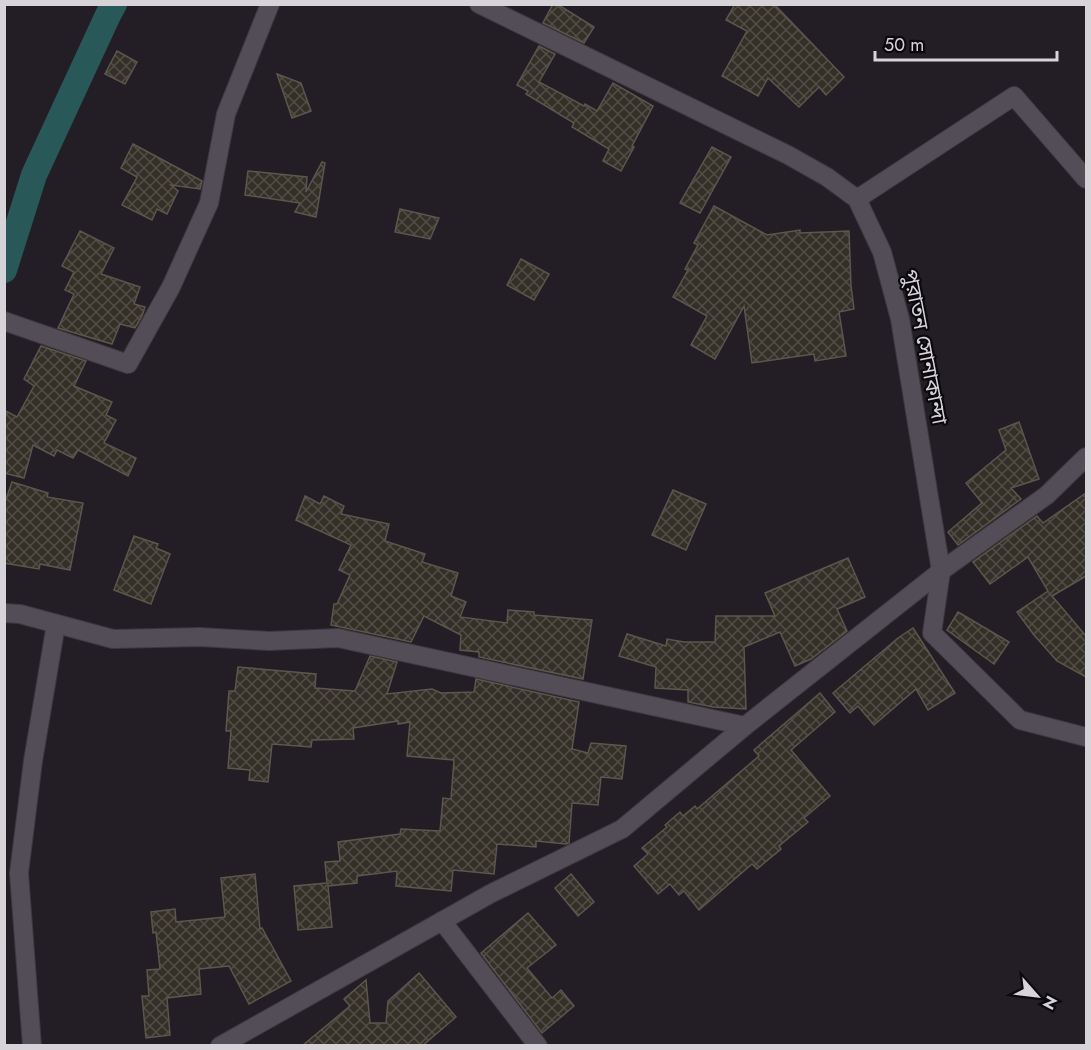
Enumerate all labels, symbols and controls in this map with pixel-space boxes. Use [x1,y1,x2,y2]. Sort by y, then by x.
scale bar [875,24,1056,62]
text: 50 m [884,32,924,58]
street label: পুরাতন সোনাকান্দা [895,267,955,428]
north arrow [1007,966,1067,1026]
text: N [1037,992,1063,1014]

